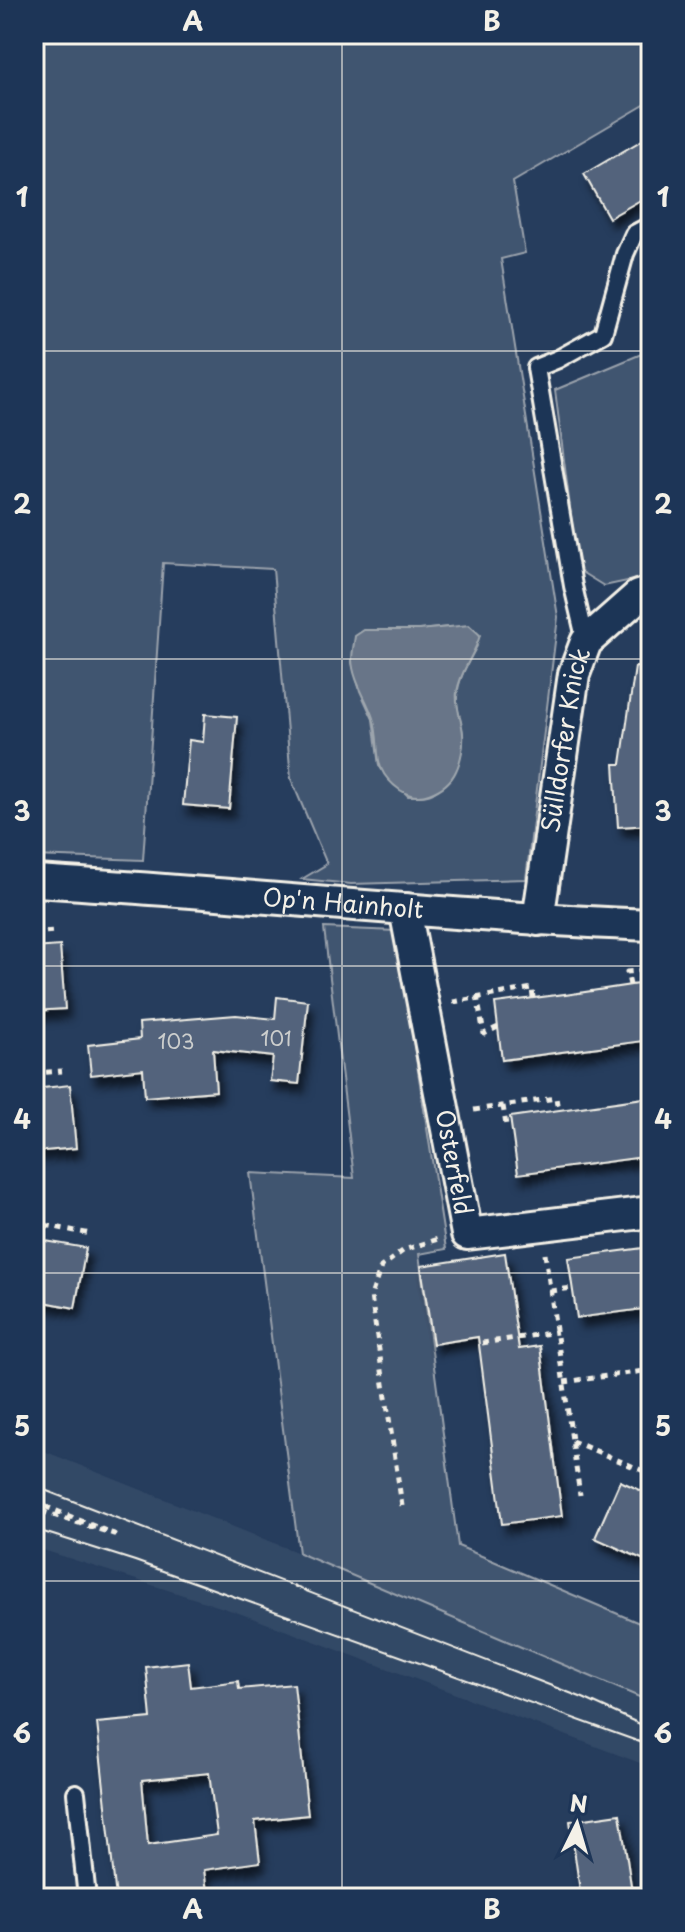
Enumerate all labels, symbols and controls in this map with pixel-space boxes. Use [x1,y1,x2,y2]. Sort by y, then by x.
text: A [183,1,203,40]
text: B [483,1,501,40]
text: 1 [16,177,28,216]
text: 1 [657,177,669,216]
text: 2 [13,484,31,523]
text: 2 [654,484,672,523]
street label: Sülldorfer Knick [531,642,598,835]
text: 3 [13,791,31,830]
text: 3 [654,791,672,830]
street label: Op'n Hainholt [261,878,425,927]
house number: 101 [260,1023,292,1053]
house number: 103 [158,1026,194,1056]
text: 4 [13,1099,31,1138]
text: 4 [654,1099,672,1138]
street label: Osterfeld [428,1106,483,1218]
text: 5 [14,1406,30,1445]
text: 5 [655,1406,671,1445]
text: 6 [13,1713,31,1752]
text: 6 [654,1713,672,1752]
north arrow [537,1784,617,1864]
text: N [569,1785,589,1820]
text: A [183,1889,203,1928]
text: B [483,1889,501,1928]

